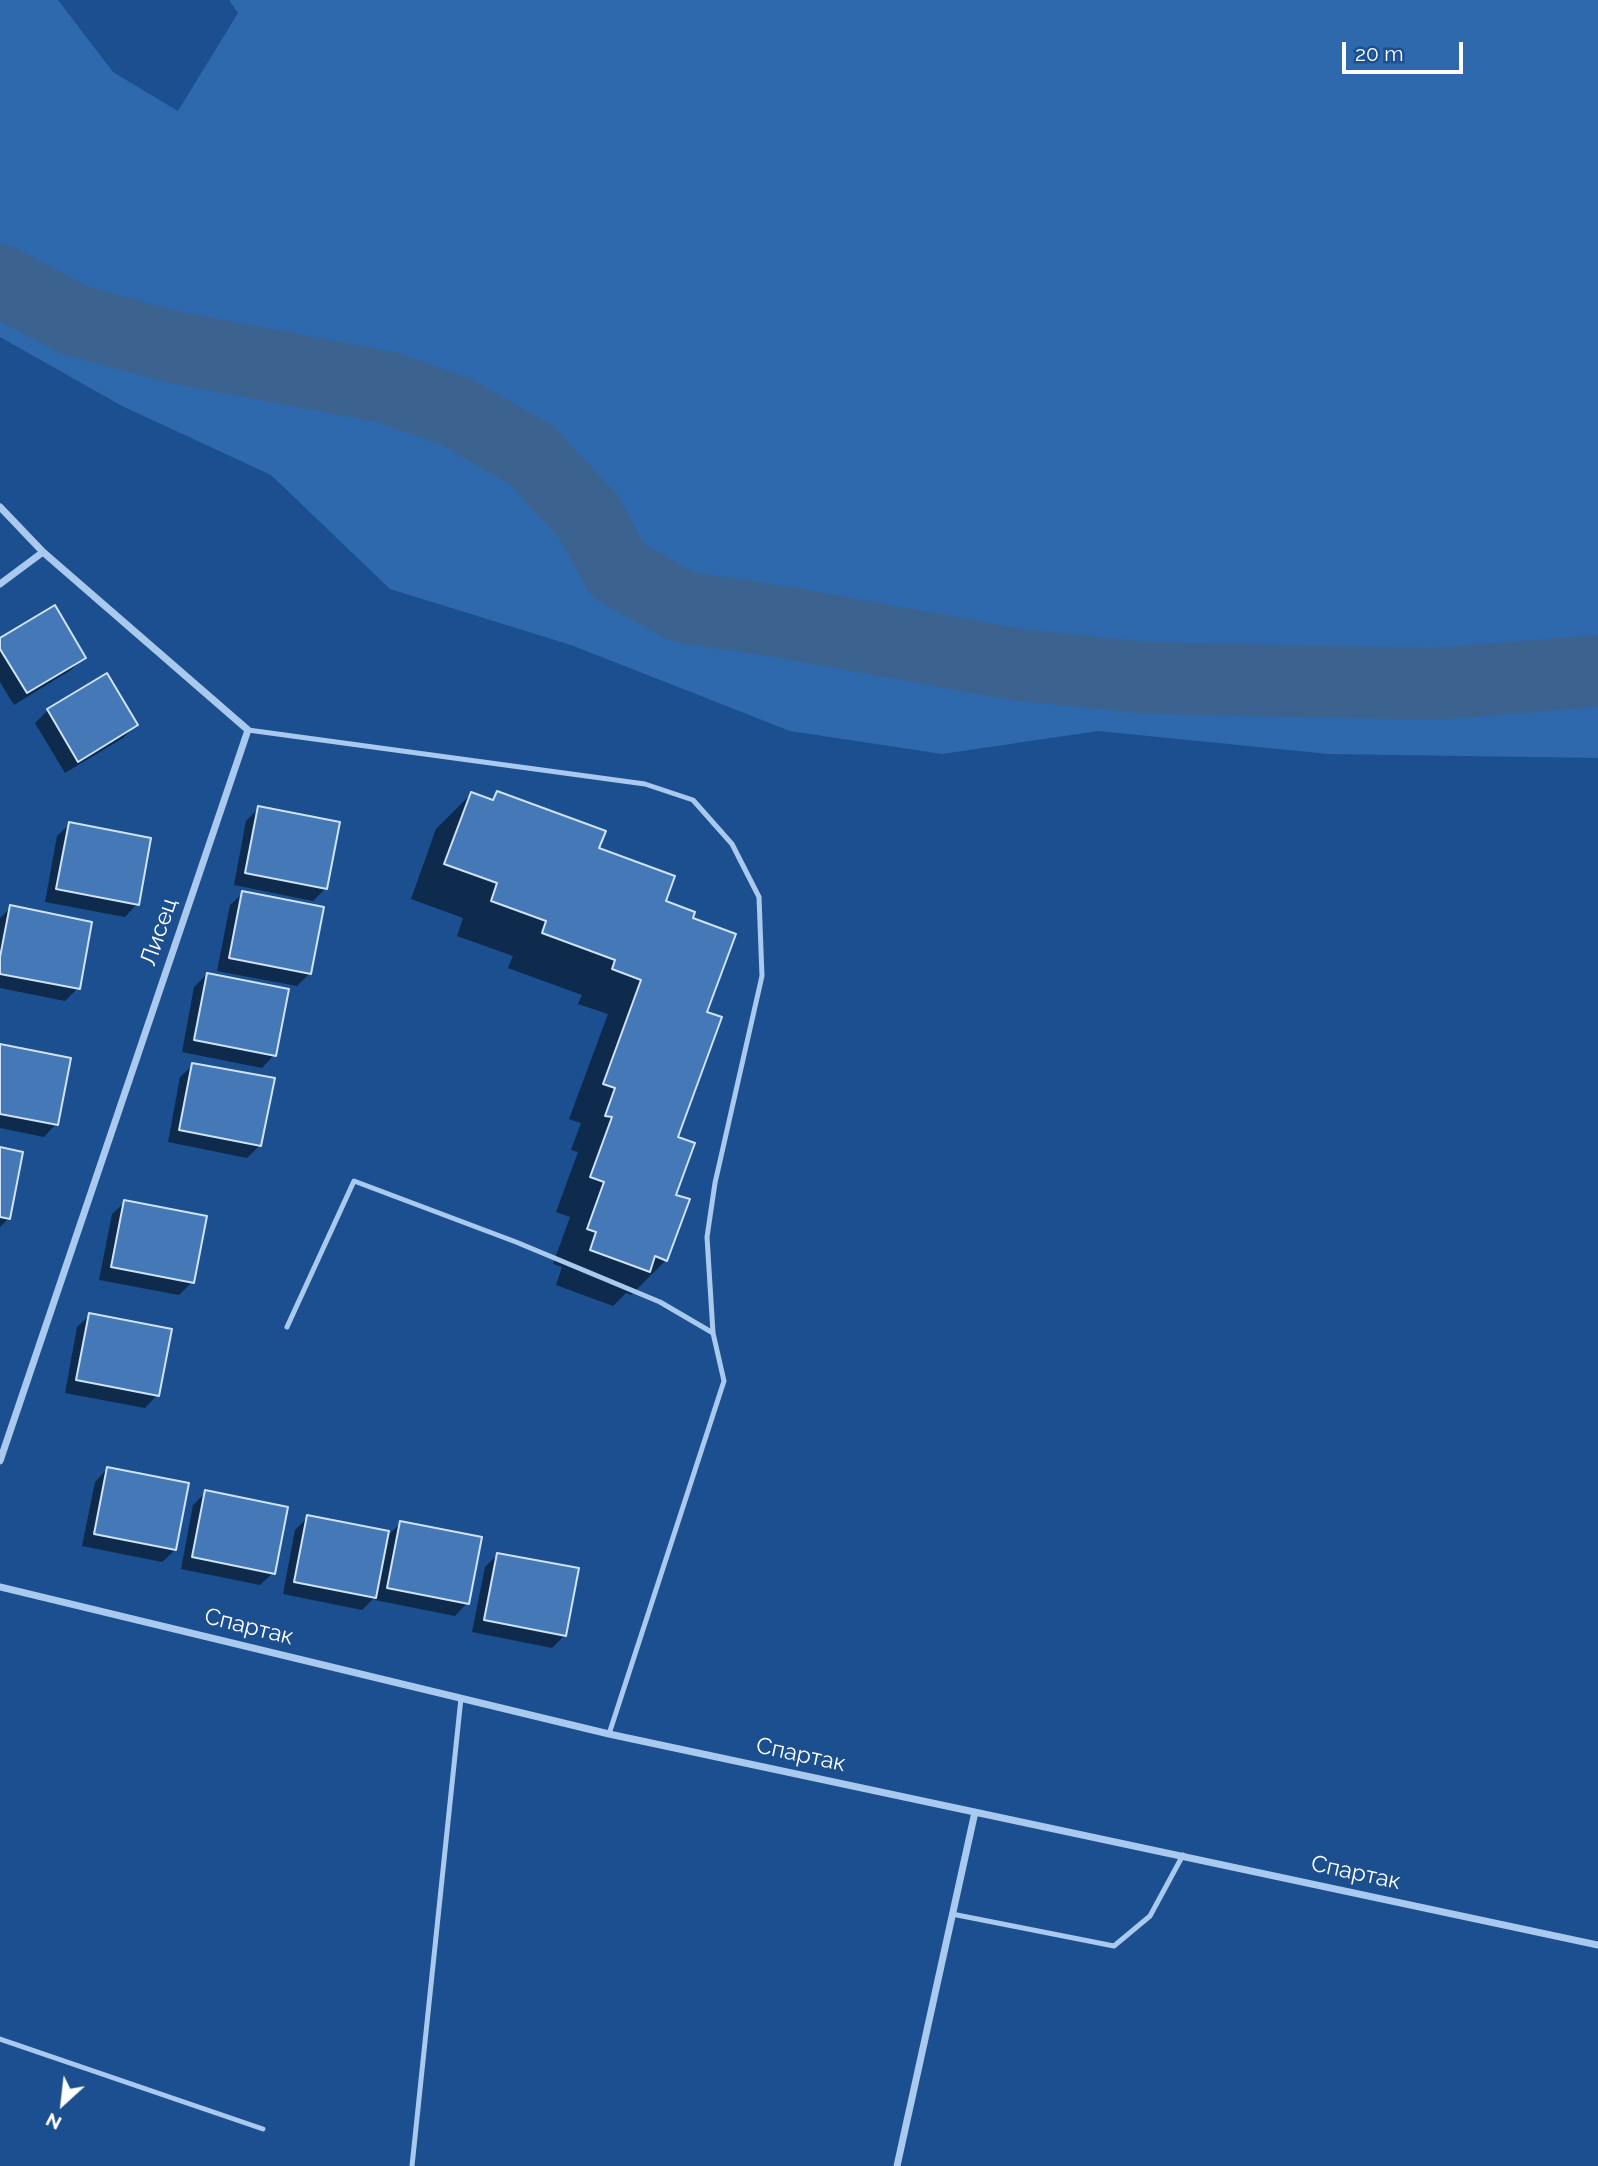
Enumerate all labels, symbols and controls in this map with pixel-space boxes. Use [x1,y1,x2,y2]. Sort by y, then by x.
scale bar [1346,28,1467,72]
text: 20 m [1355,41,1403,66]
street label: Лисец [135,895,183,969]
street label: Спартак [202,1603,296,1651]
street label: Спартак [754,1732,848,1778]
street label: Спартак [1309,1850,1403,1896]
north arrow [28,2068,98,2138]
text: N [42,2109,65,2135]

